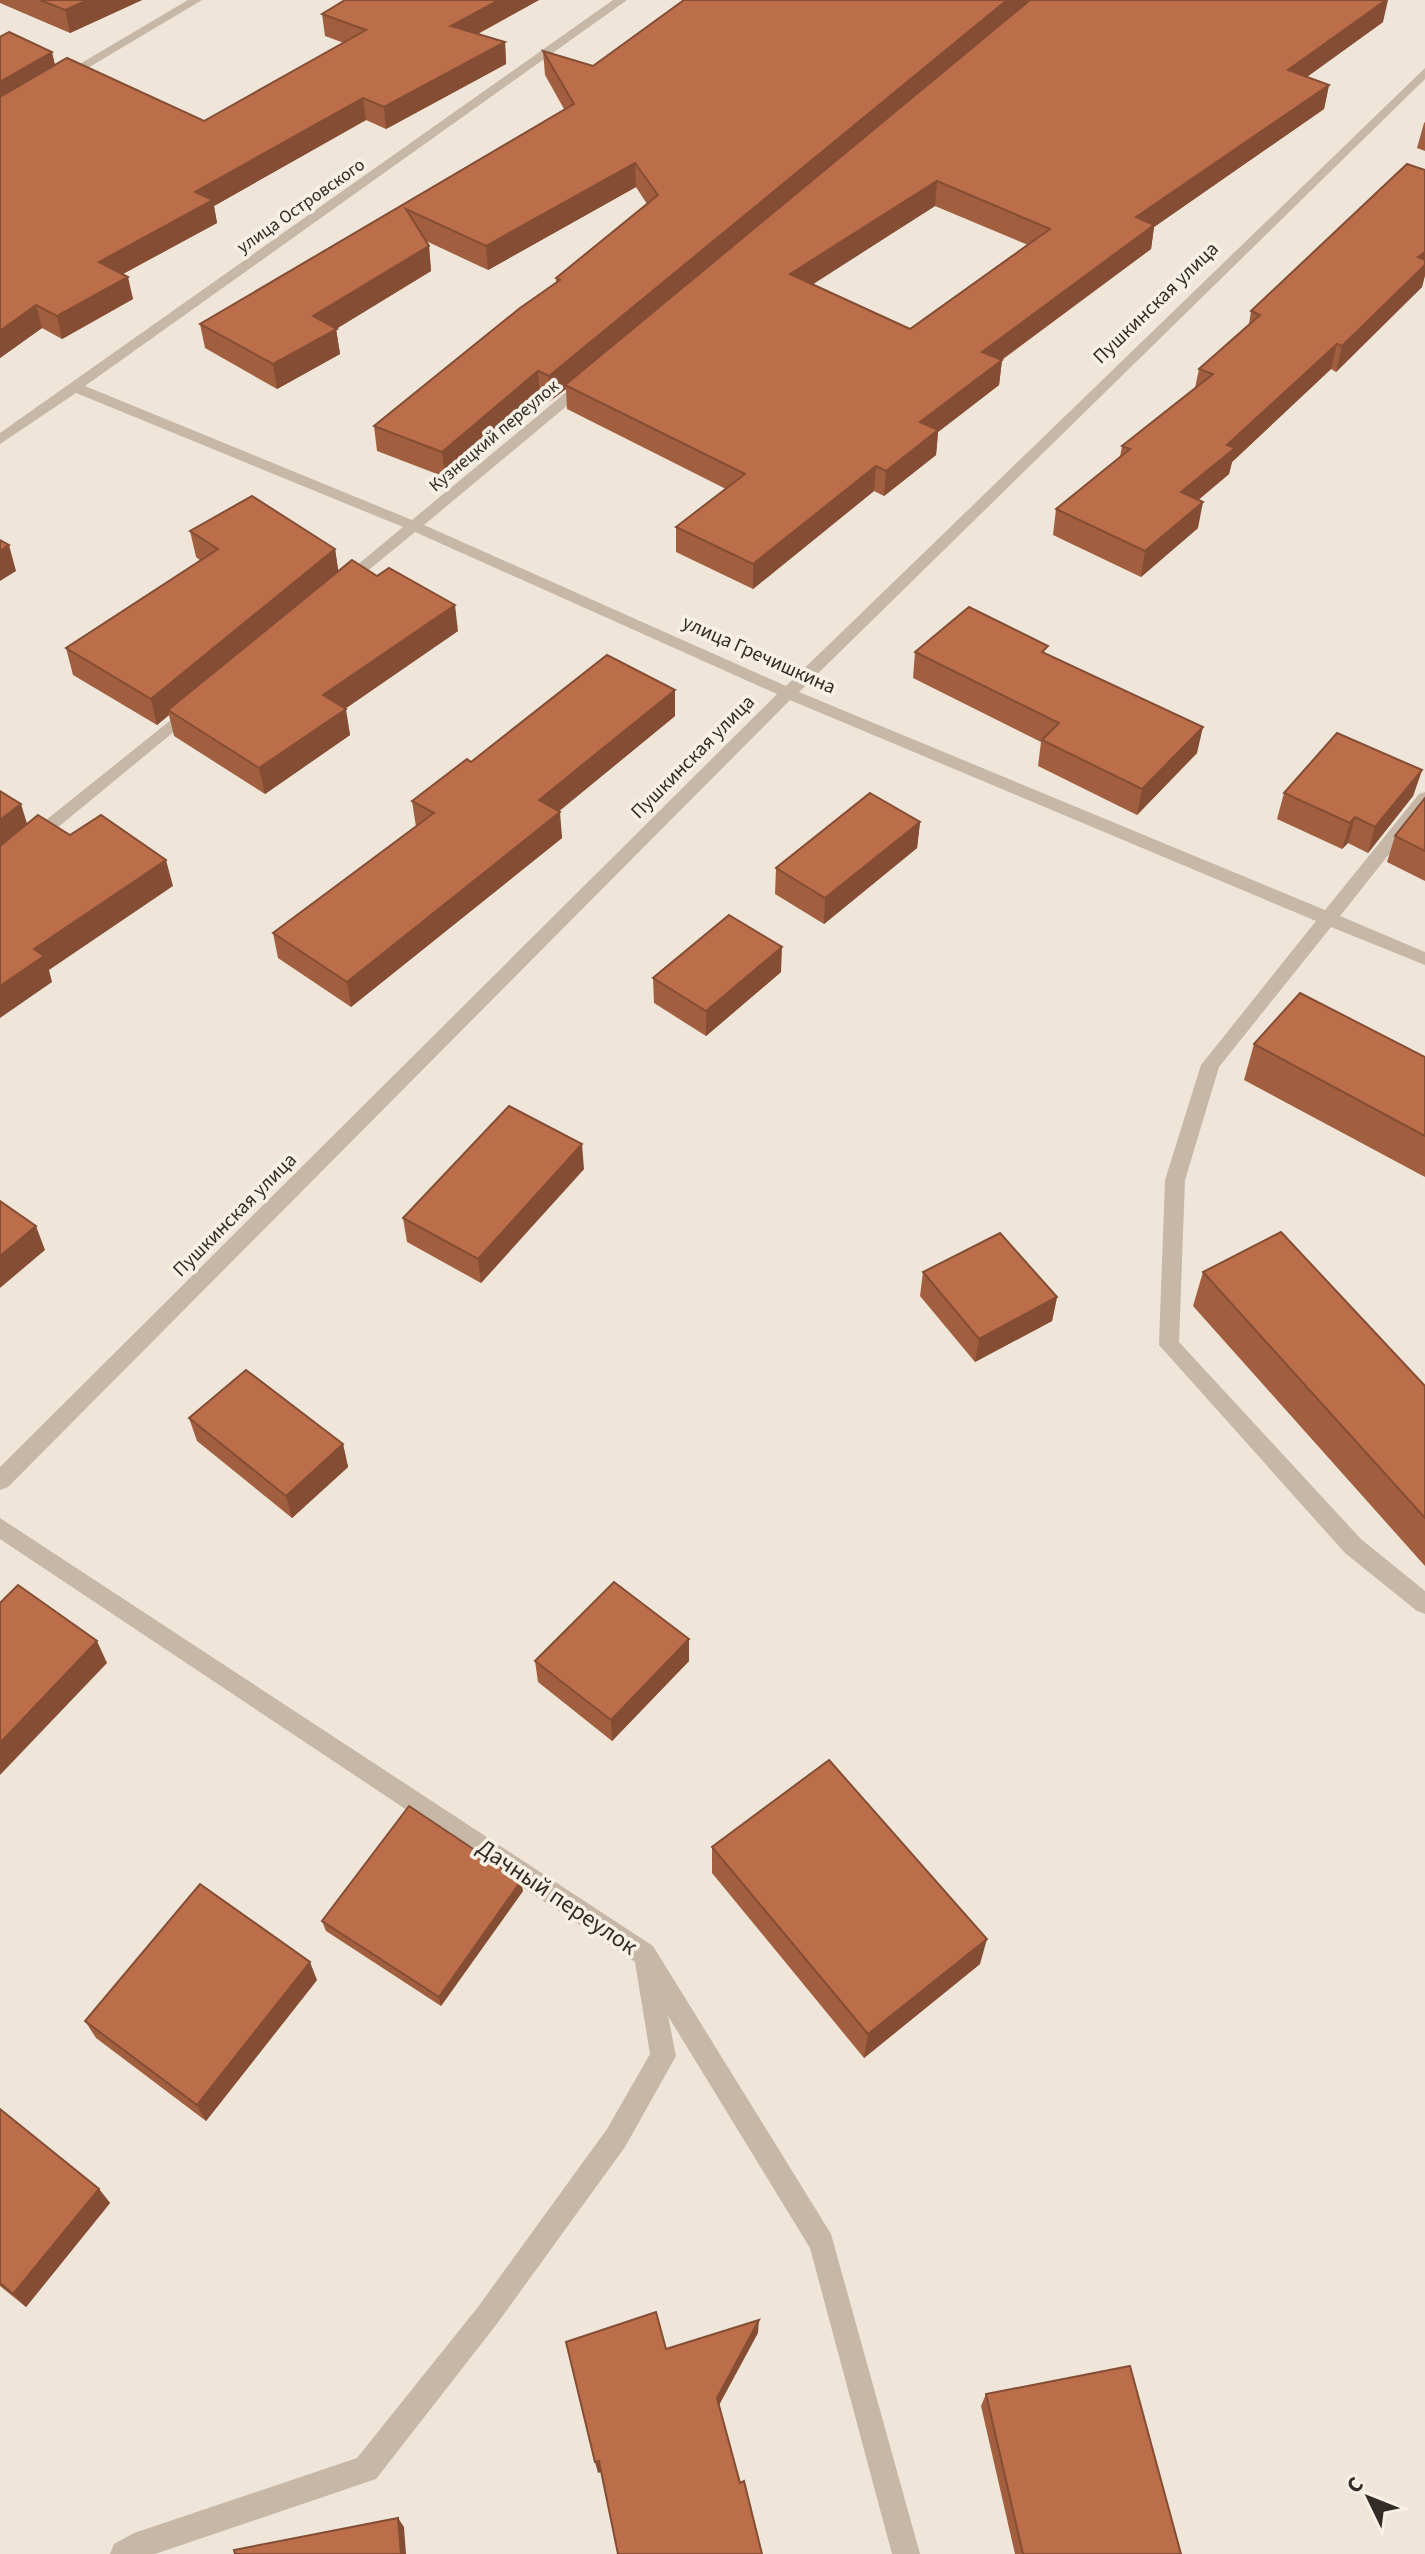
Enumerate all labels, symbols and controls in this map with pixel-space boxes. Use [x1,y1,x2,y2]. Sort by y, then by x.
street label: улица Островского [232,152,370,260]
street label: Пушкинская улица [1087,236,1225,370]
street label: Кузнецкий переулок [424,374,564,498]
street label: улица Гречишкина [678,609,840,701]
street label: Пушкинская улица [625,689,761,825]
street label: Пушкинская улица [167,1147,303,1283]
street label: Дачный переулок [470,1830,644,1964]
north arrow [1329,2458,1409,2538]
text: С [1339,2469,1371,2501]

